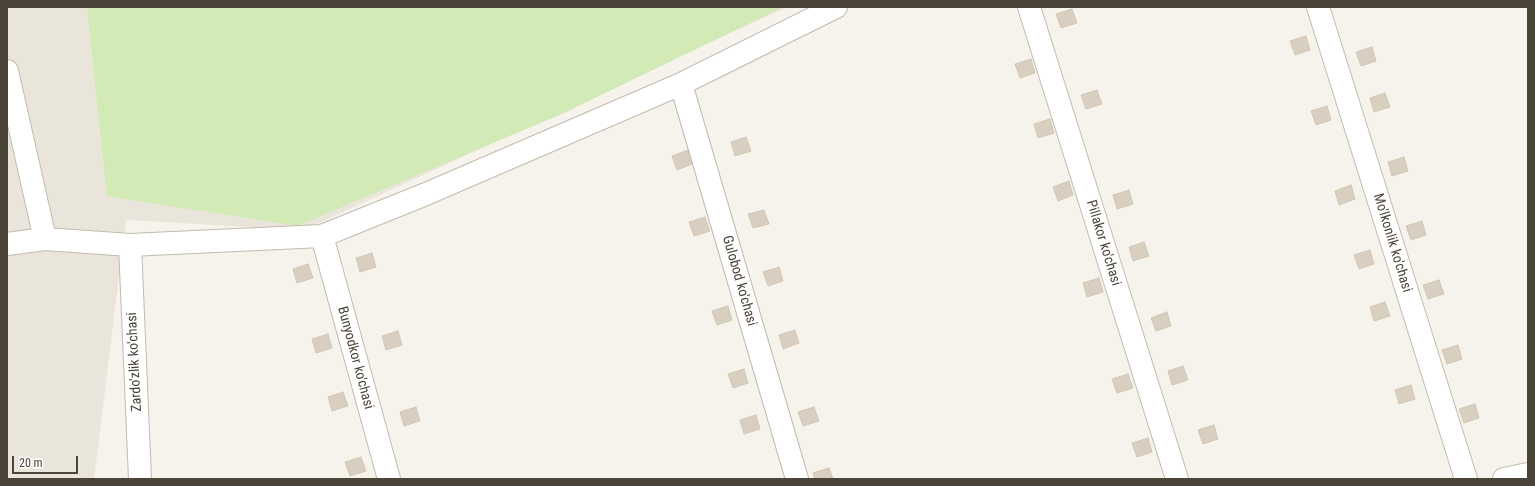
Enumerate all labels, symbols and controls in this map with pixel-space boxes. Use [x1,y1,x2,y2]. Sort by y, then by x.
street label: Mo'lkonlik ko'chasi [1369,192,1415,294]
street label: Pillakor ko'chasi [1082,198,1124,288]
street label: Gulobod ko'chasi [718,234,760,328]
street label: Bunyodkor ko'chasi [333,305,377,411]
street label: Zardo'zlik ko'chasi [124,312,146,412]
scale bar [14,448,80,474]
text: 20 m [19,456,43,470]

